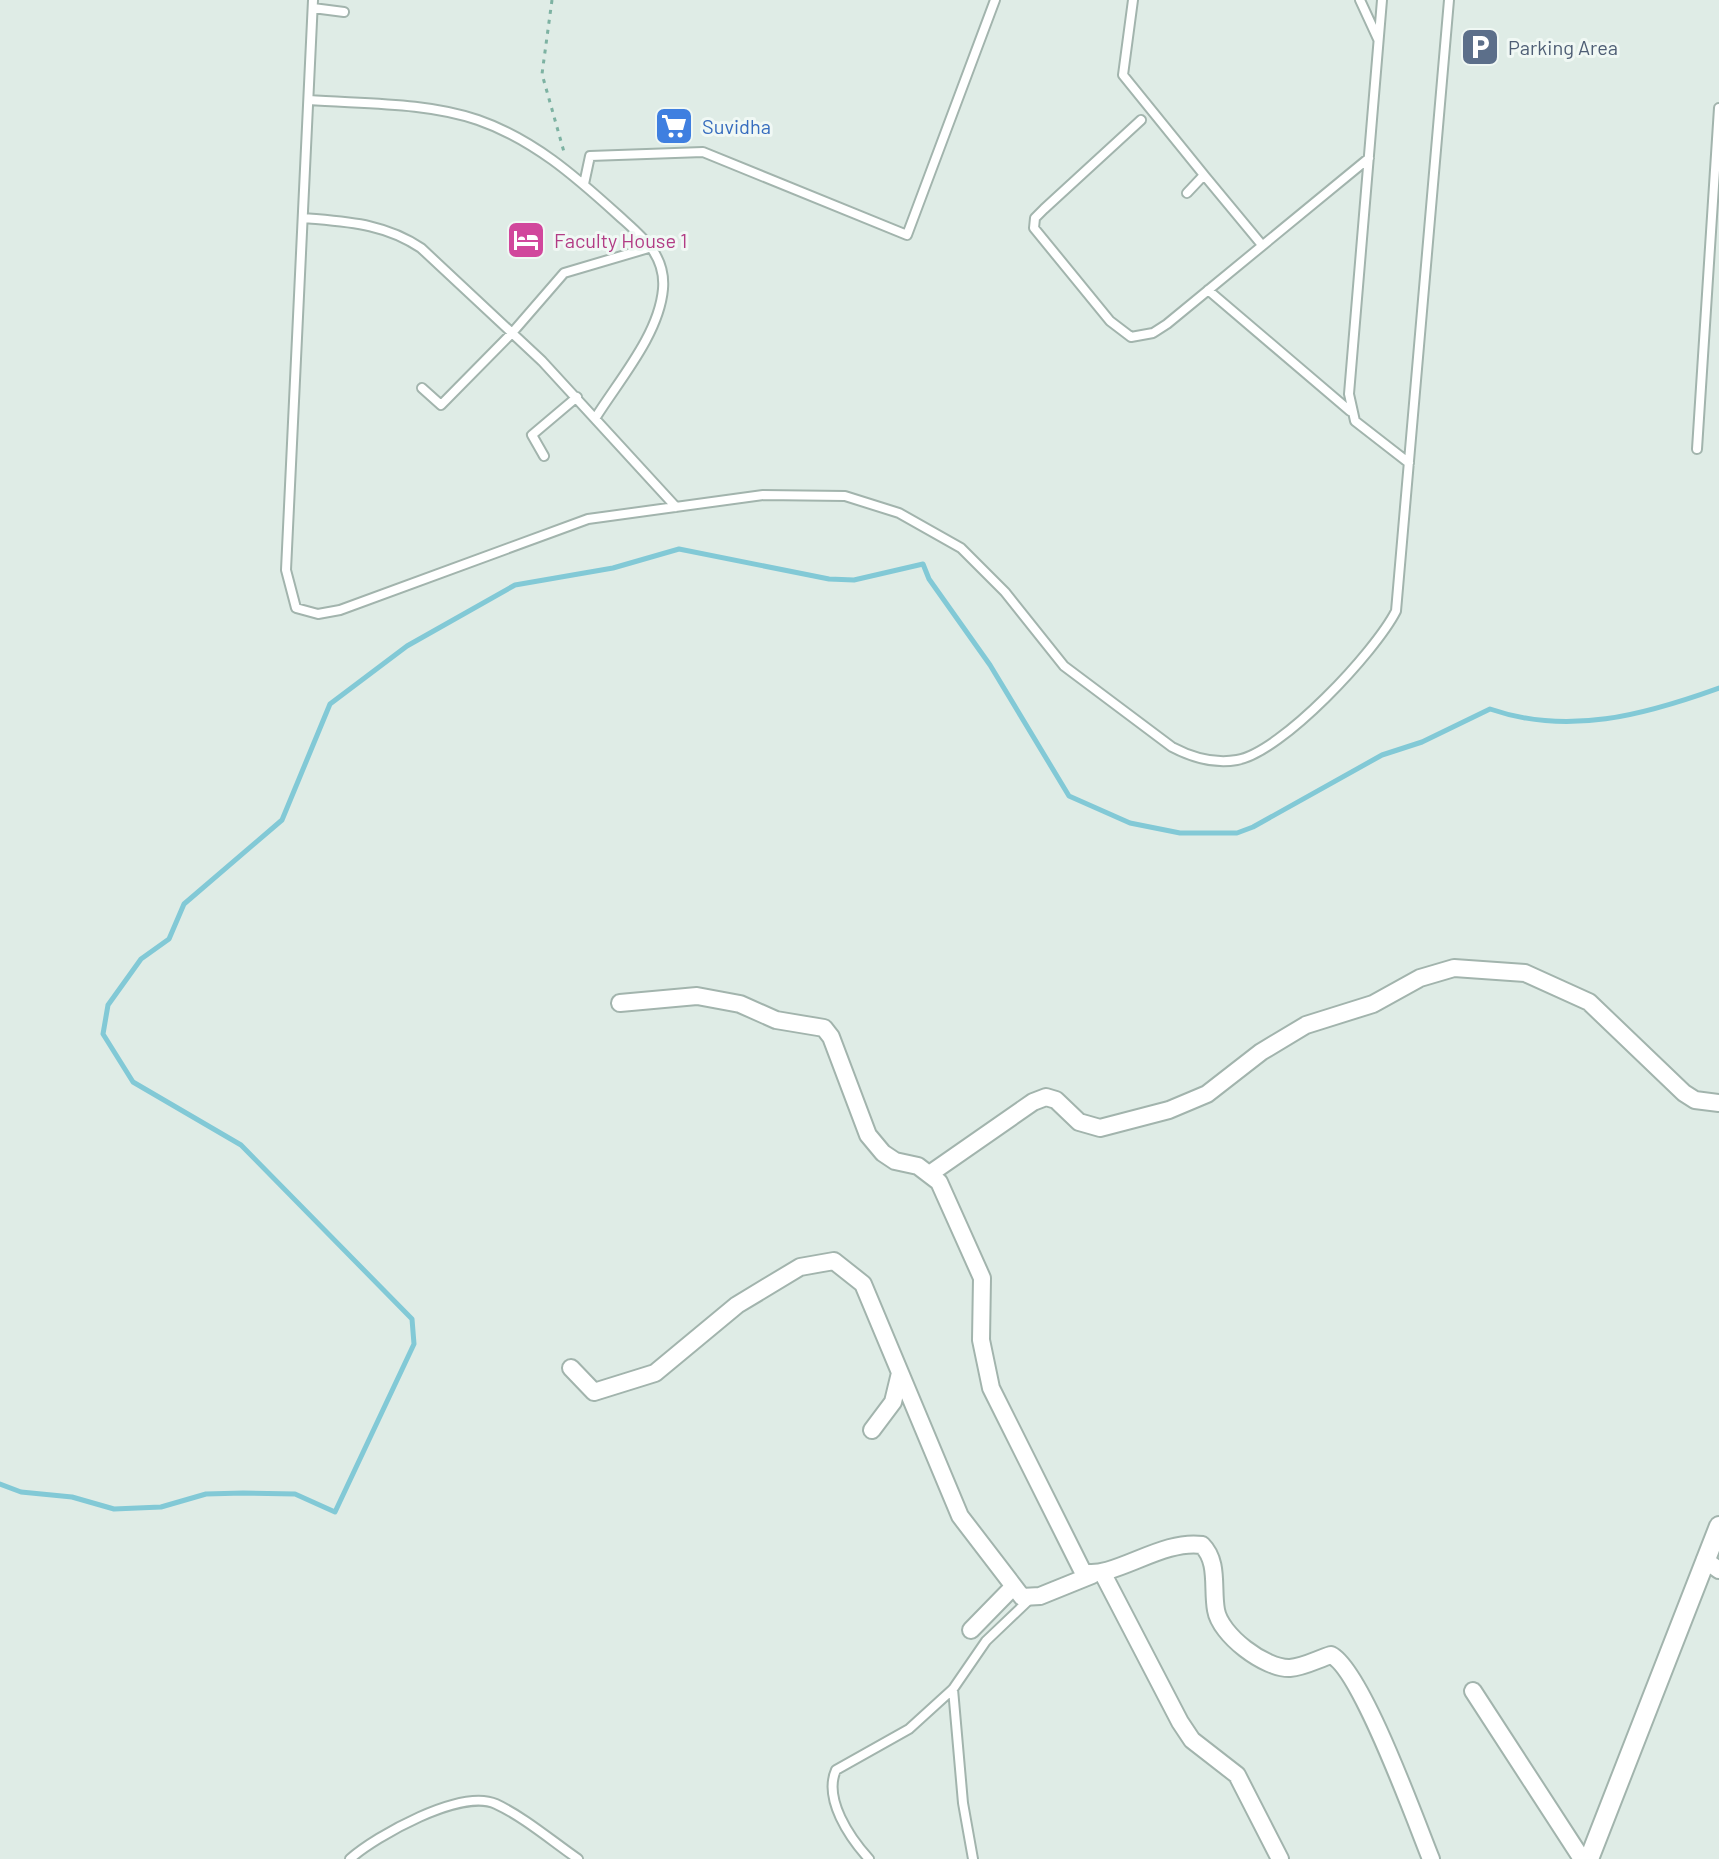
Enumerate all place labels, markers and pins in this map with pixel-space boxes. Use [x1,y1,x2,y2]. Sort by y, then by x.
parking icon: Parking Area [1459,26,1501,68]
place label: Parking Area [1508,35,1618,59]
supermarket icon: Suvidha [653,105,695,147]
place label: Suvidha [702,114,771,138]
hotel icon: Faculty House 1 [505,219,547,261]
place label: Faculty House 1 [554,228,687,252]

